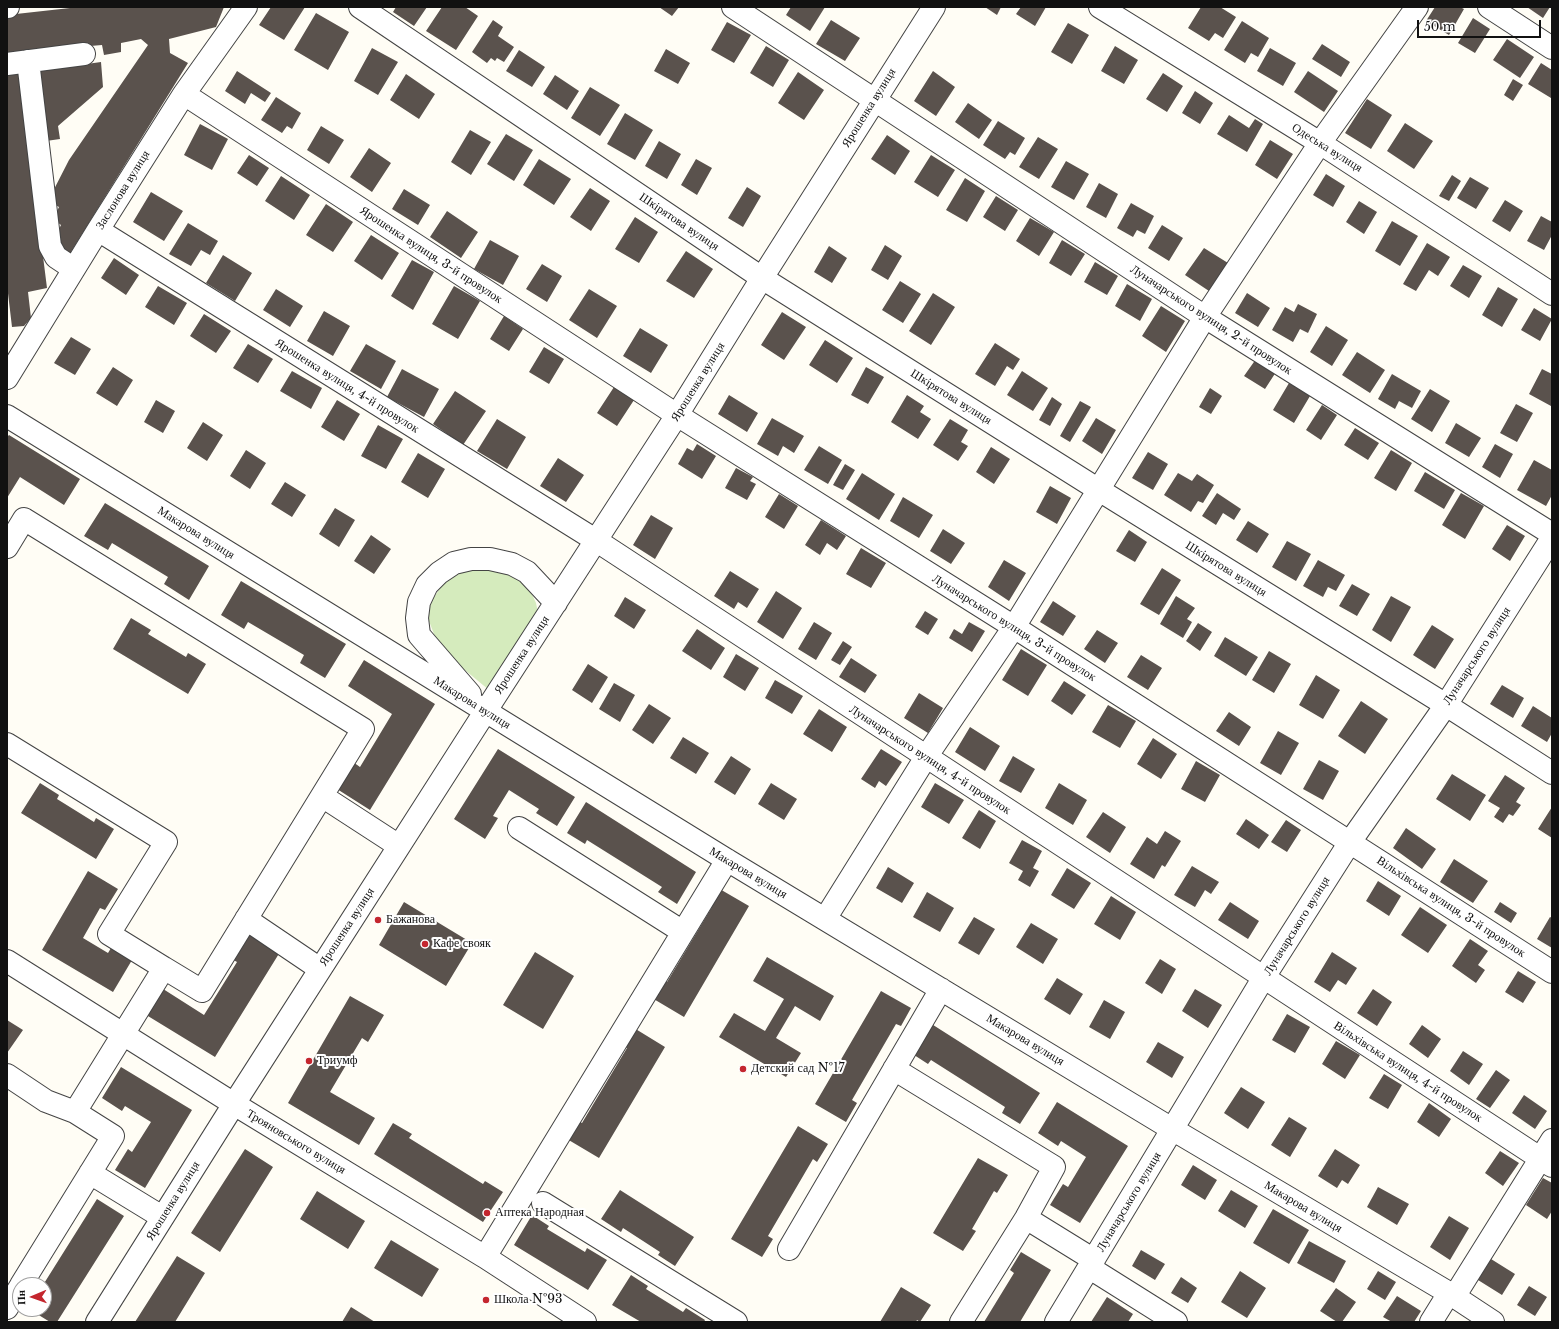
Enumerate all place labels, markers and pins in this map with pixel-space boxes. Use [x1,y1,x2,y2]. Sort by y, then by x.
place label: Бажанова [386,913,435,927]
marker: Бажанова [373,915,383,925]
place label: Кафе свояк [433,937,491,951]
marker: Кафе свояк [420,939,430,949]
place label: Триумф [317,1054,358,1068]
marker: Триумф [304,1056,314,1066]
place label: Детский сад №17 [751,1062,845,1076]
marker: Детский сад №17 [738,1064,748,1074]
place label: Аптека Народная [495,1206,584,1220]
marker: Аптека Народная [482,1208,492,1218]
place label: Школа №93 [494,1293,562,1307]
marker: Школа №93 [481,1295,491,1305]

